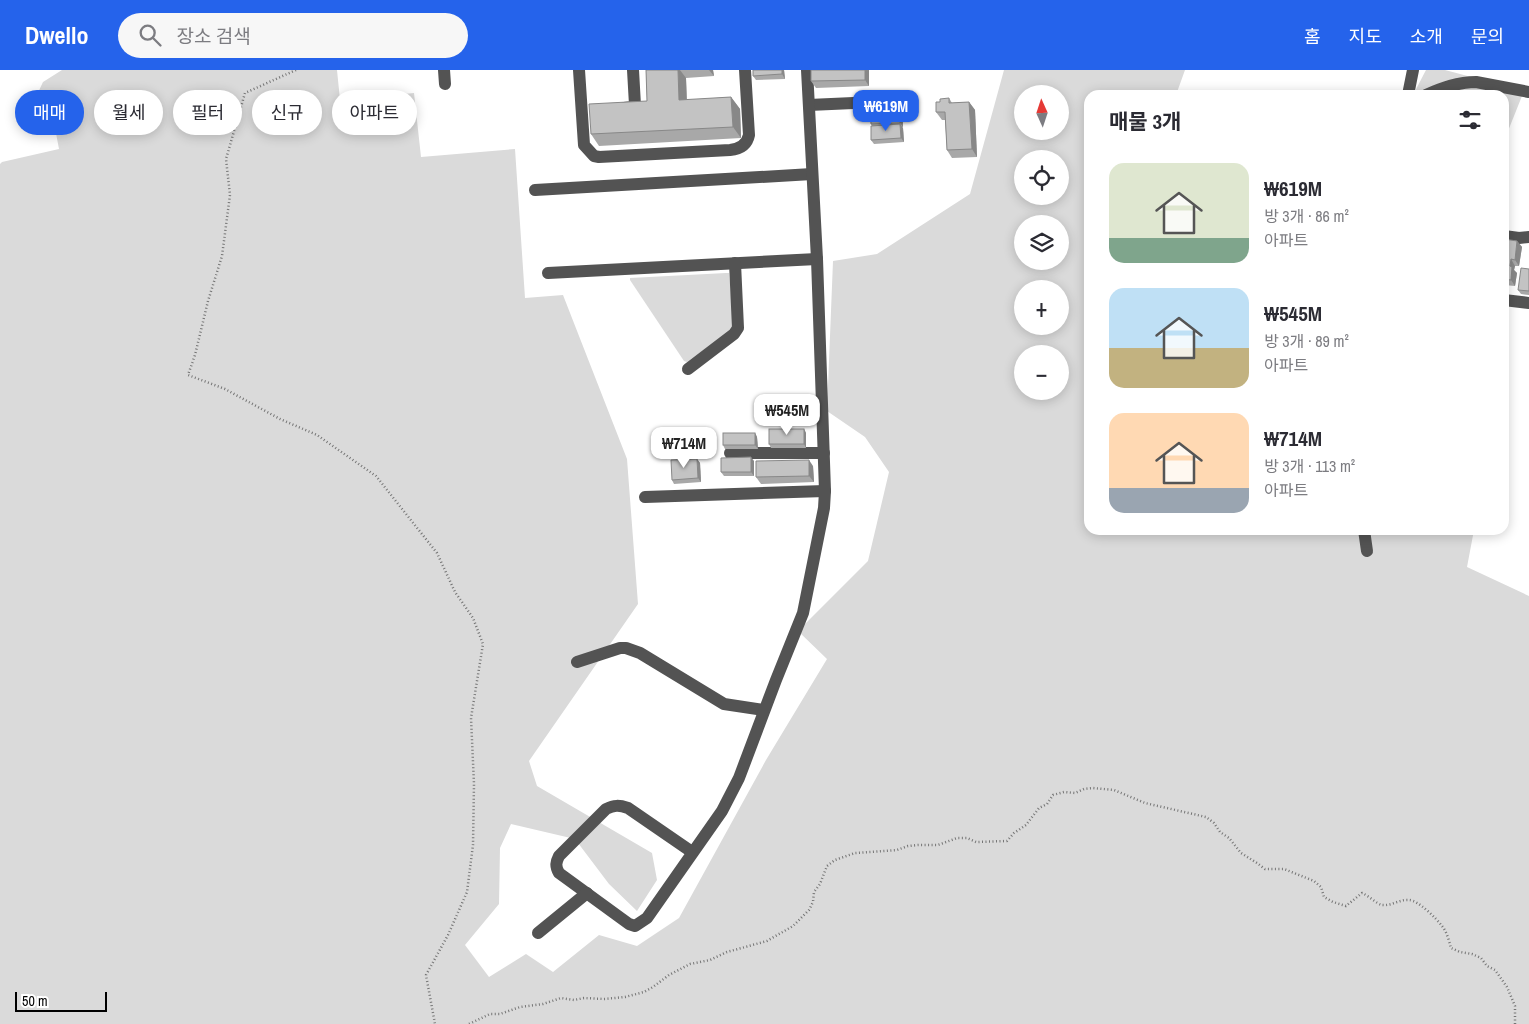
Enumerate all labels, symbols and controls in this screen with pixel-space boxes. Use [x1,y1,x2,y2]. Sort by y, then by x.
search box [118,13,468,58]
text: Dwello [25,19,88,51]
icon: search [136,21,164,49]
text: 장소 검색 [176,23,251,49]
text: 홈 [1304,24,1321,49]
text: 지도 [1349,24,1382,49]
text: 소개 [1410,24,1443,49]
text: 문의 [1471,24,1504,49]
north arrow [1014,85,1069,140]
map controls [1014,85,1069,400]
chip: 매매 [15,90,84,135]
chip: 월세 [94,90,163,135]
chip: 필터 [173,90,242,135]
chip: 신규 [252,90,322,135]
chip: 아파트 [332,90,417,135]
pin: ₩619M [851,90,921,132]
text: ₩619M [864,95,908,117]
icon: filters [1456,106,1484,134]
text: 매물 3개 [1109,107,1181,136]
button: locate [1014,150,1069,205]
text: ₩619M [1264,174,1322,203]
icon: home [1149,183,1209,243]
text: 방 3개 · 86 m² [1264,205,1349,227]
button: layers [1014,215,1069,270]
text: 아파트 [1264,229,1308,251]
button: + [1014,280,1069,335]
text: ₩545M [1264,299,1322,328]
icon: home [1149,308,1209,368]
text: 방 3개 · 89 m² [1264,330,1349,352]
button: − [1014,345,1069,400]
text: 아파트 [1264,354,1308,376]
pin: ₩545M [752,394,822,436]
text: ₩545M [765,399,809,421]
text: ₩714M [1264,424,1322,453]
pin: ₩714M [649,426,719,469]
text: ₩714M [662,432,706,454]
icon: home [1149,433,1209,493]
text: 방 3개 · 113 m² [1264,455,1355,477]
text: 아파트 [1264,479,1308,501]
scale bar [15,989,108,1012]
text: 50 m [22,992,48,1010]

